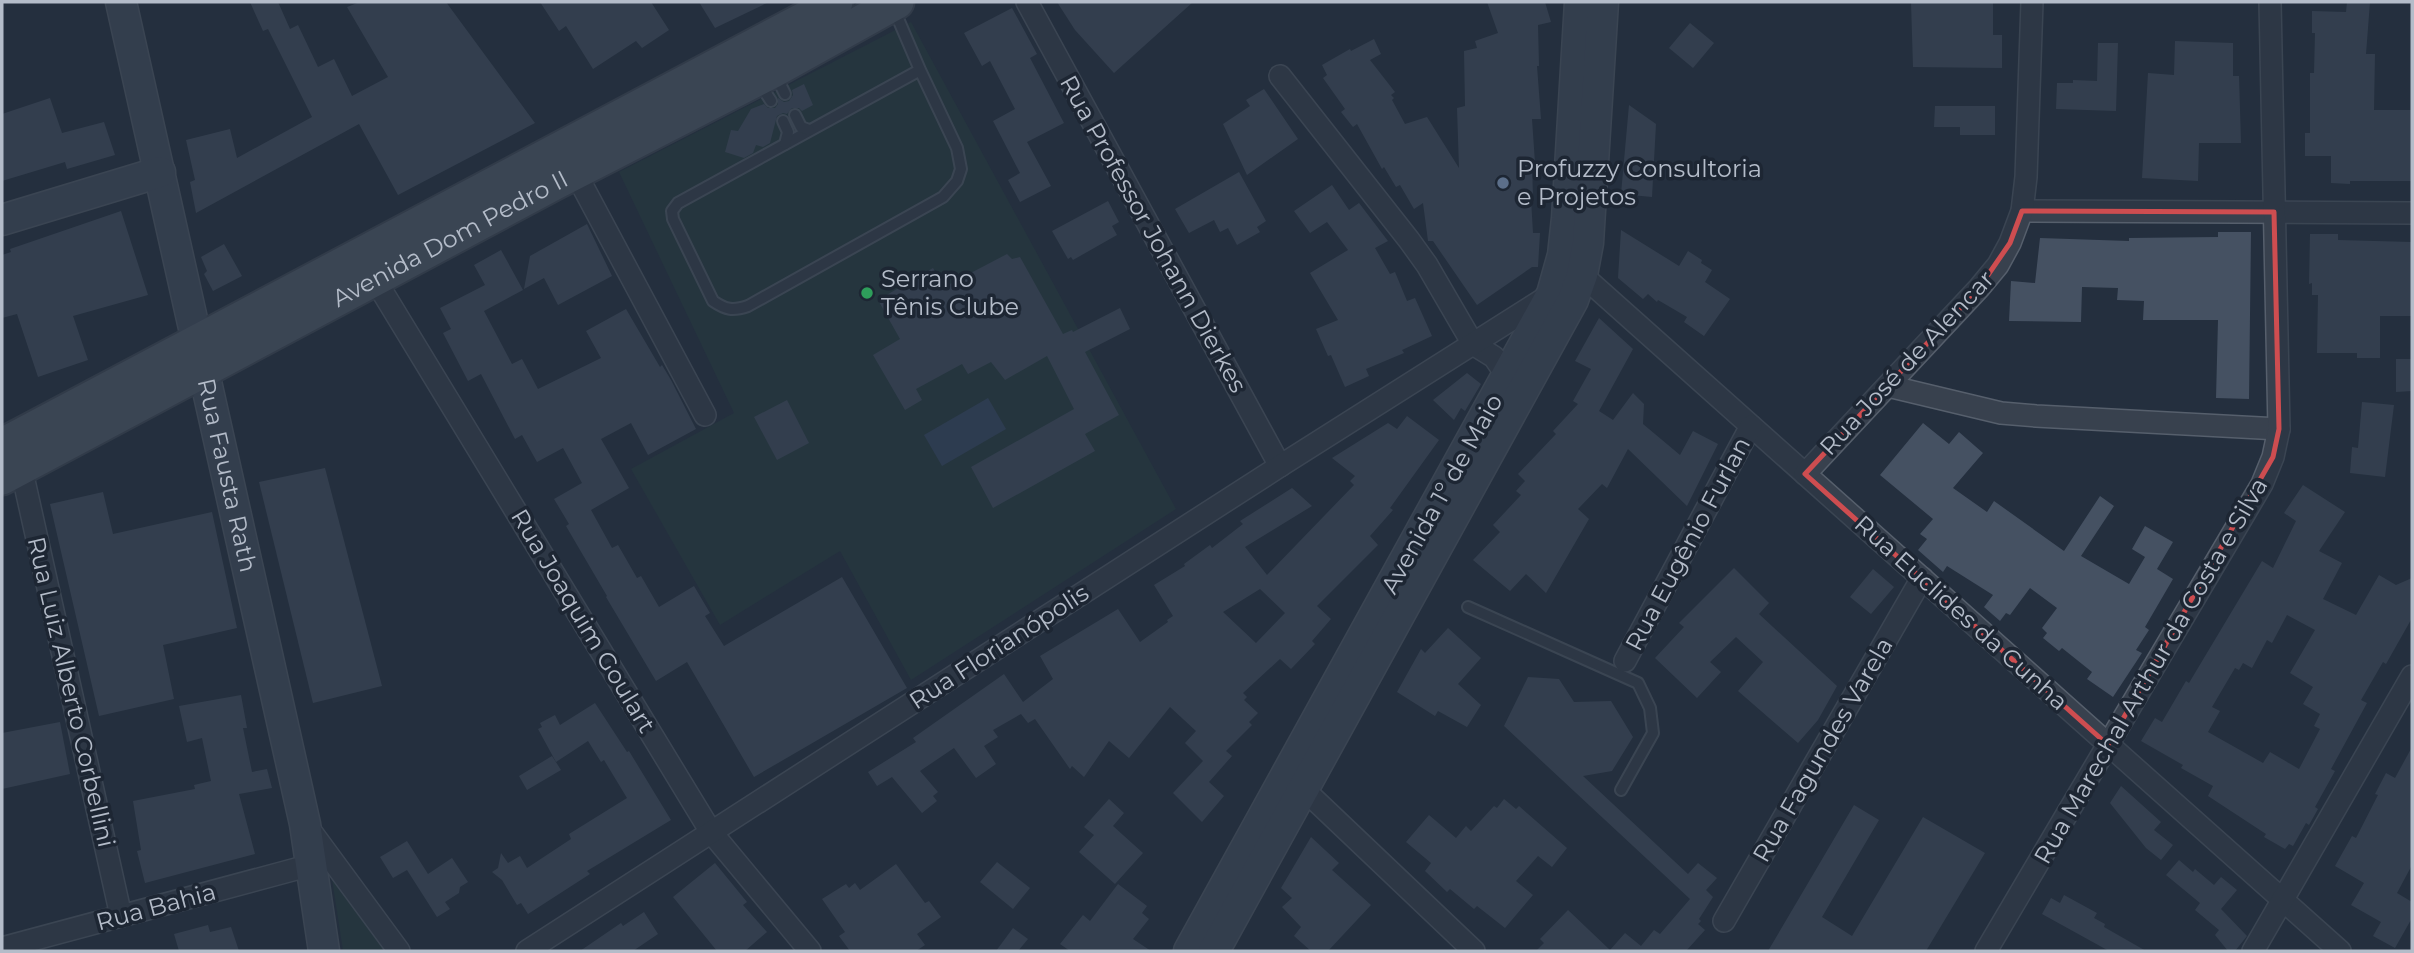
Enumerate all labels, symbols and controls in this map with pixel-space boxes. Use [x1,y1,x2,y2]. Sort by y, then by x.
street label: Rua Professor Johann Dierkes [1054,70,1253,397]
place label: Profuzzy Consultoria e Projetos [1517,154,1762,211]
street label: Avenida Dom Pedro II [327,164,573,313]
marker: Profuzzy Consultoria e Projetos [1495,175,1511,191]
place label: Serrano Tênis Clube [881,264,1019,321]
street label: Rua José de Alencar [1813,264,2000,461]
marker: Serrano Tênis Clube [859,285,875,301]
street label: Rua Fausta Rath [192,375,263,575]
street label: Avenida 1º de Maio [1375,389,1508,599]
street label: Rua Eugênio Furlan [1619,432,1756,656]
street label: Rua Marechal Arthur da Costa e Silva [2028,472,2273,869]
street label: Rua Joaquim Goulart [505,504,662,738]
street label: Rua Euclides da Cunha [1849,509,2074,716]
street label: Rua Luiz Alberto Corbellini [22,534,121,850]
street label: Rua Florianópolis [904,578,1094,715]
street label: Rua Fagundes Varela [1746,632,1899,867]
street label: Rua Bahia [93,877,219,936]

